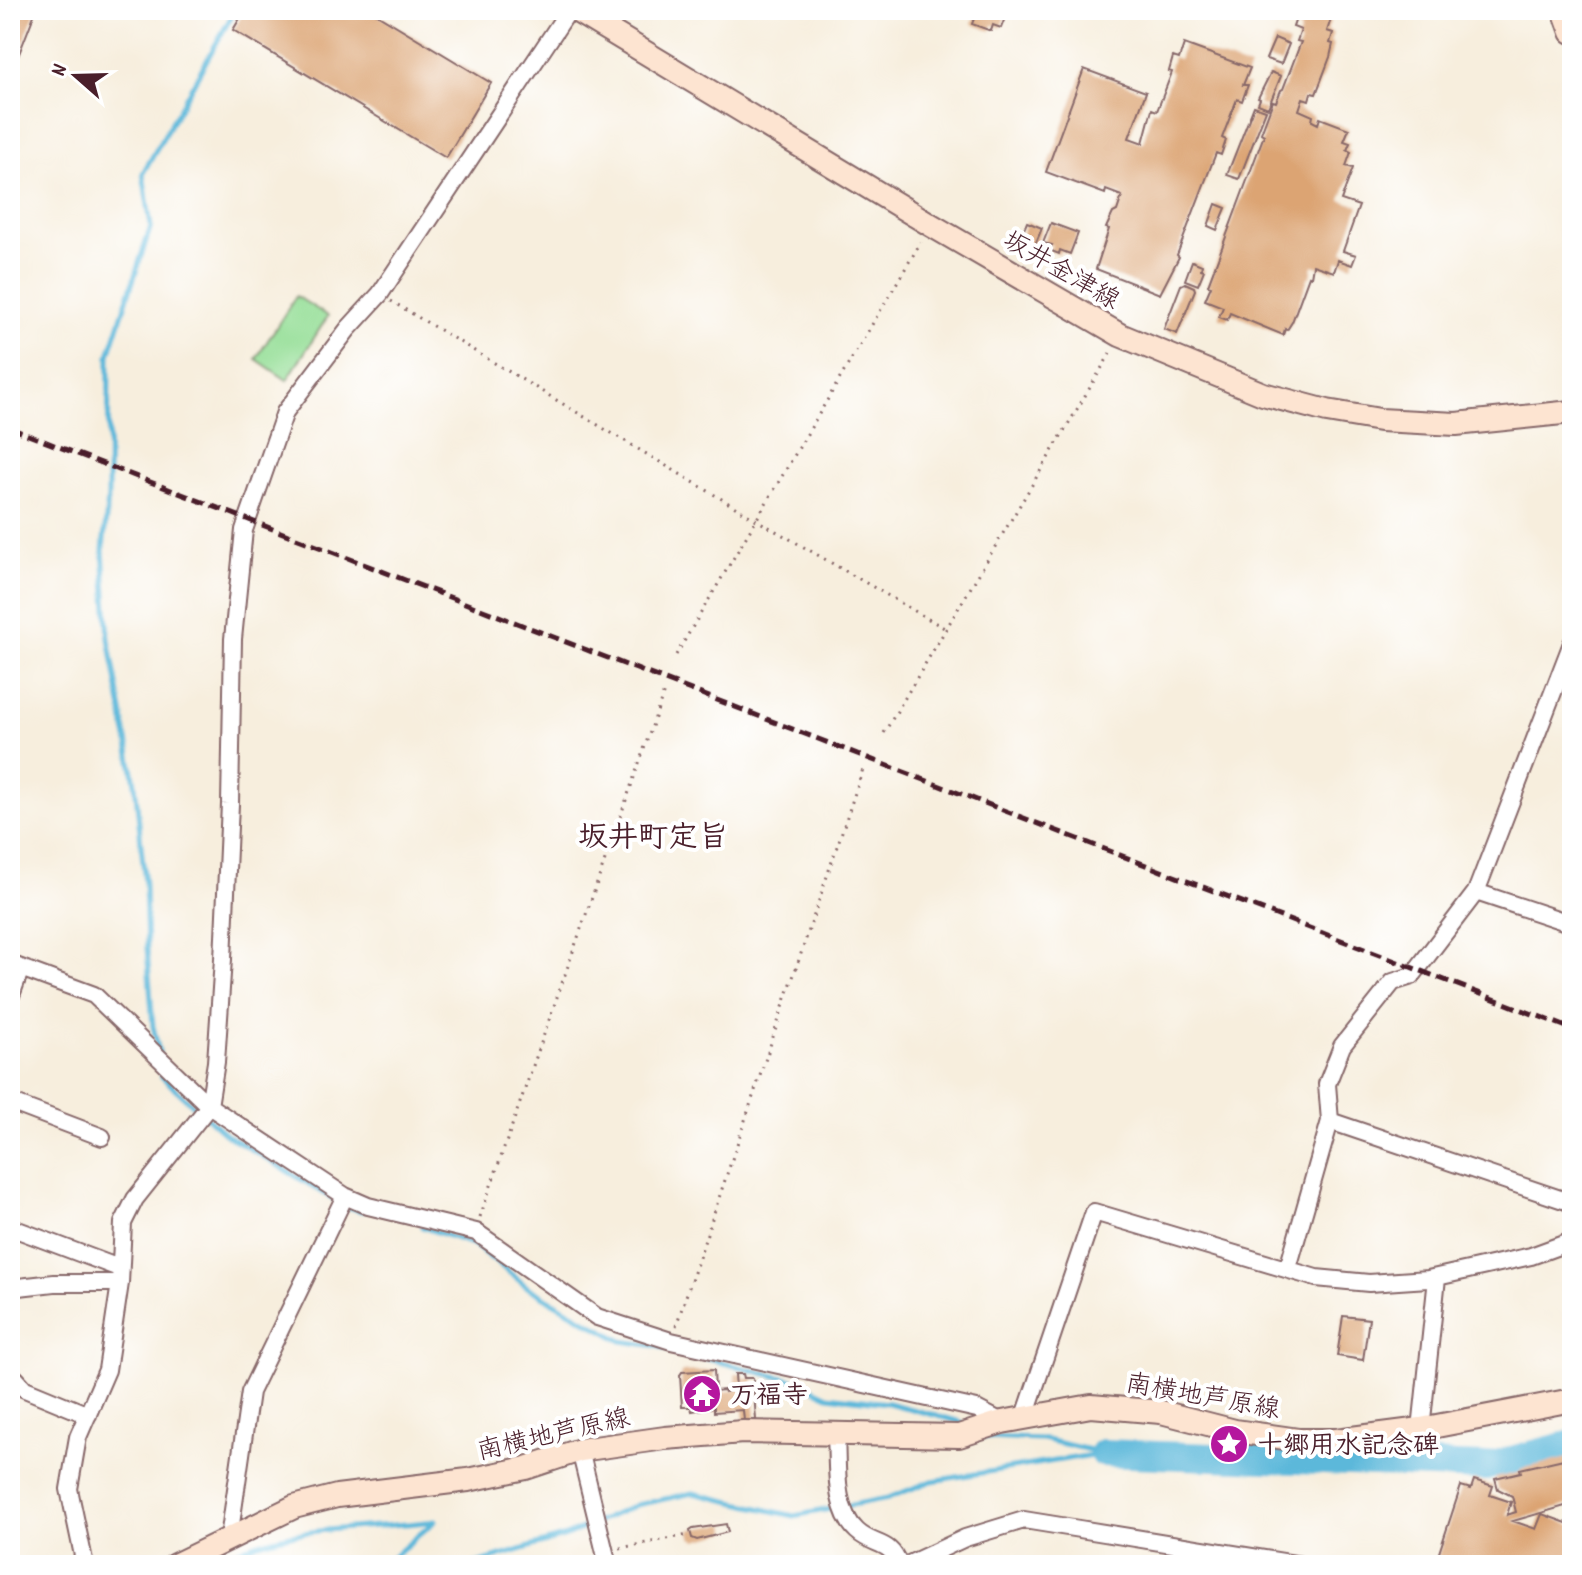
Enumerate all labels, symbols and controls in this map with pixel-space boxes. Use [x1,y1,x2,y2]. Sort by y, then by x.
north arrow [36,36,116,116]
text: N [44,60,77,81]
street label: 坂井金津線 [995,224,1126,321]
district label: 坂井町定旨 [578,819,728,862]
street label: 南横地芦原線 [1122,1367,1282,1430]
temple icon: 万福寺 [681,1373,723,1415]
place label: 万福寺 [730,1379,808,1416]
street label: 南横地芦原線 [474,1401,634,1472]
place icon: 十郷用水記念碑 [1208,1423,1250,1465]
place label: 十郷用水記念碑 [1257,1429,1439,1466]

